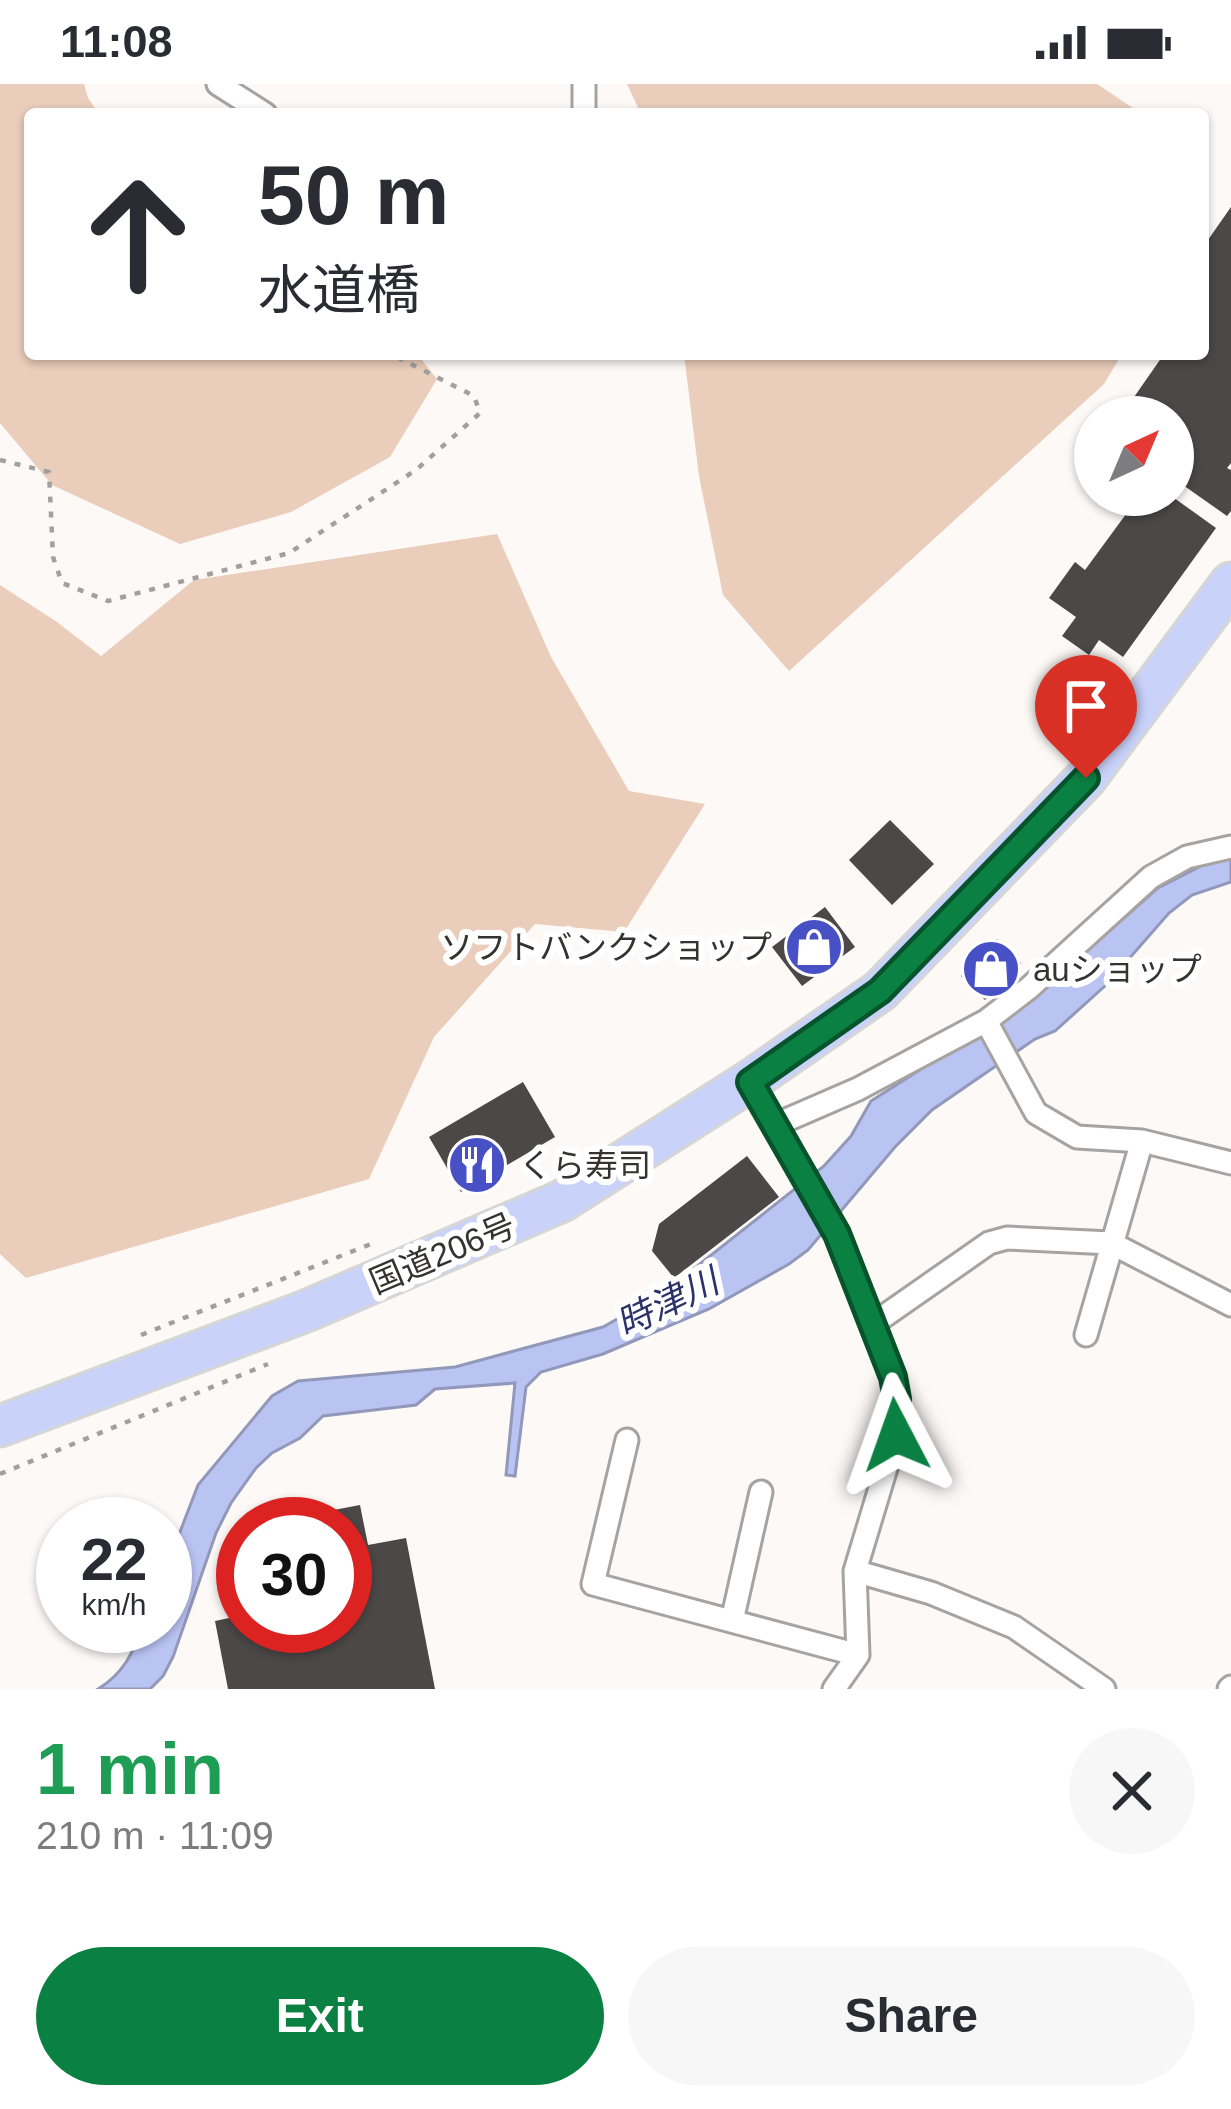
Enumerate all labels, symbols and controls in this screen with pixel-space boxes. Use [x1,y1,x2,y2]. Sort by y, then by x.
text: 11:08 [60,16,173,67]
text: 50 m [258,148,449,242]
icon: ahead [60,156,216,312]
text: 水道橋 [258,260,420,320]
north arrow [1074,396,1194,516]
map controls [1074,396,1194,516]
pin [1035,655,1137,778]
icon: arrive [1053,673,1119,739]
shop icon: ソフトバンクショップ [783,916,845,978]
place label: ソフトバンクショップ [440,929,772,966]
shop icon: auショップ [960,938,1022,1000]
place label: auショップ [1033,951,1202,988]
restaurant icon: くら寿司 [446,1134,508,1196]
place label: くら寿司 [519,1147,651,1184]
street label: 国道206号 [364,1206,520,1301]
water label: 時津川 [610,1259,728,1345]
position arrow [833,1372,959,1498]
speed limit sign: 30 [216,1497,372,1653]
text: 22 [81,1526,147,1593]
text: km/h [81,1588,147,1621]
button: close [1069,1728,1195,1854]
text: 1 min [36,1729,224,1809]
text: 210 m · 11:09 [36,1814,274,1857]
button: Exit [36,1947,604,2085]
button: Share [628,1947,1195,2085]

